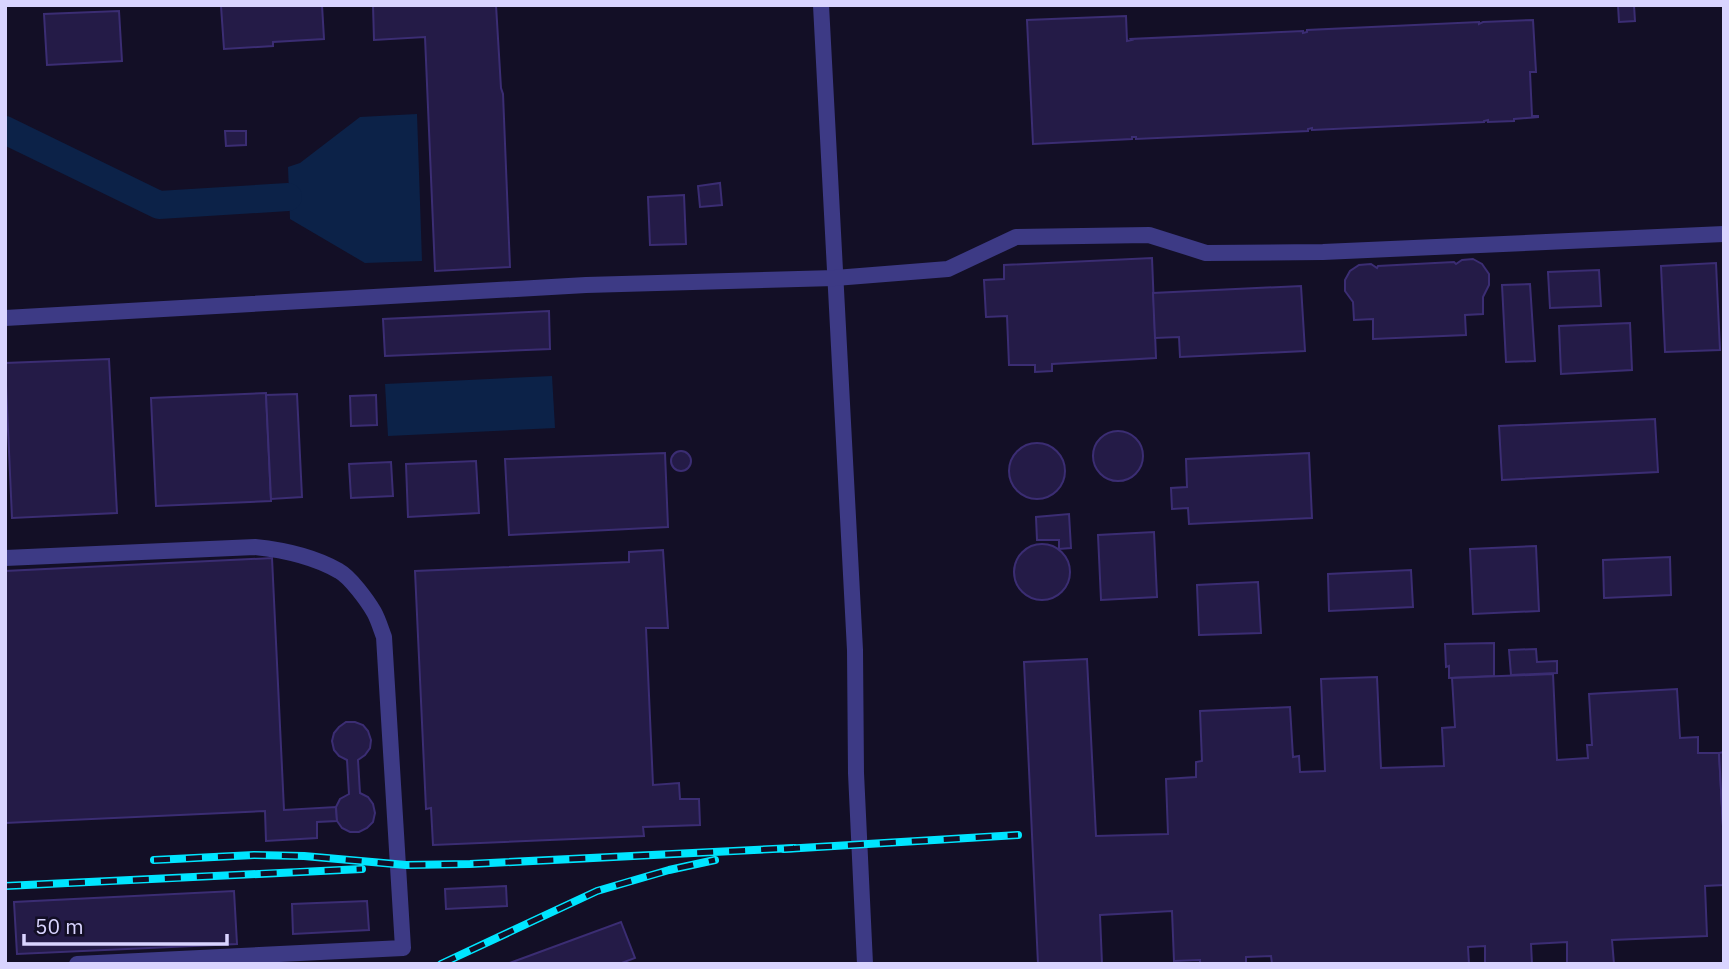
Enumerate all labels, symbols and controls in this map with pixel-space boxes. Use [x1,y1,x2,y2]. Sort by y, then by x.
scale bar [24,902,228,946]
text: 50 m [35,912,84,940]

